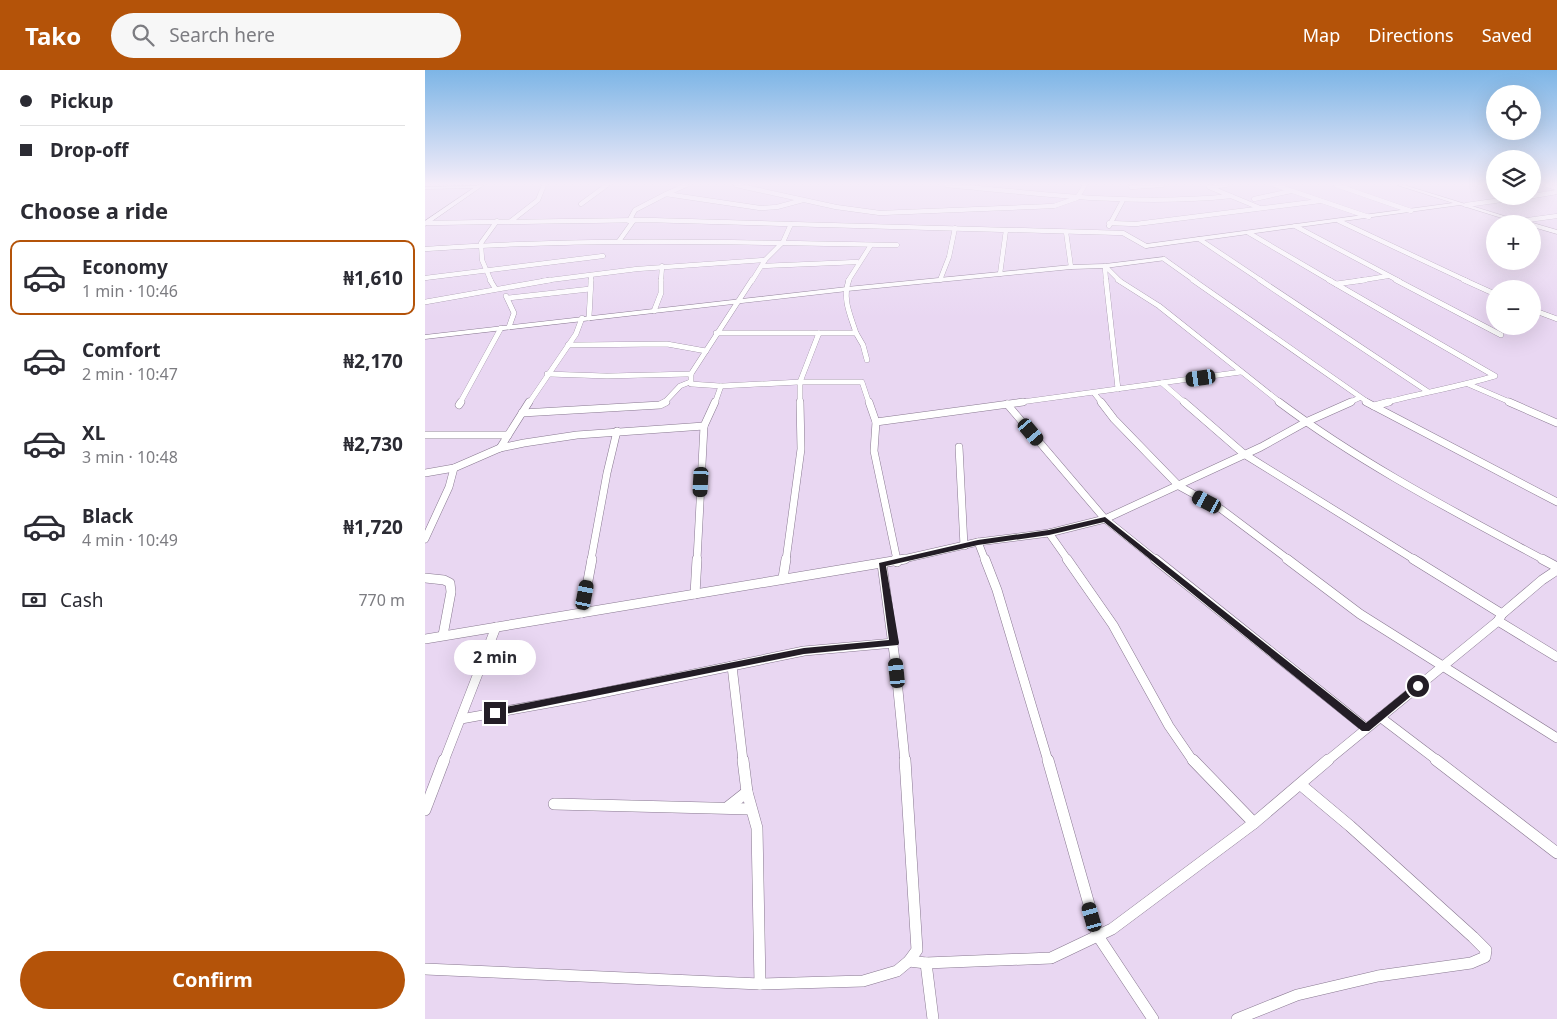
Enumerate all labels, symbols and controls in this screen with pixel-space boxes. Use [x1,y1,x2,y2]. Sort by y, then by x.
search box [111,13,461,58]
text: Tako [25,19,81,52]
icon: search [129,21,157,49]
text: Search here [169,22,275,48]
text: Map [1303,23,1340,47]
text: Directions [1368,23,1454,47]
text: Saved [1482,23,1532,47]
map controls [1486,85,1541,335]
button: locate [1486,85,1541,140]
text: Pickup [50,88,113,114]
text: Drop-off [50,137,129,163]
button: layers [1486,150,1541,205]
text: Choose a ride [20,195,168,225]
button: + [1486,215,1541,270]
text: Economy [82,254,168,280]
icon: car [22,255,67,300]
text: ₦1,610 [343,265,403,291]
text: 1 min · 10:46 [82,280,178,302]
button: − [1486,280,1541,335]
text: Comfort [82,337,161,363]
icon: car [22,338,67,383]
text: ₦2,170 [343,348,403,374]
text: 2 min · 10:47 [82,363,178,385]
car [1185,368,1216,388]
car [1015,416,1046,448]
text: XL [82,420,105,446]
icon: car [22,421,67,466]
text: ₦2,730 [343,431,403,457]
text: 3 min · 10:48 [82,446,178,468]
car [692,467,709,497]
car [1190,488,1223,516]
text: Black [82,503,133,529]
icon: car [22,504,67,549]
text: ₦1,720 [343,514,403,540]
text: 4 min · 10:49 [82,529,178,551]
car [574,579,595,611]
icon: cash [20,586,48,614]
text: Cash [60,587,104,613]
text: 770 m [358,589,405,611]
callout: 2 min [454,640,536,676]
text: 2 min [473,646,517,668]
car [887,657,906,689]
route start [1407,675,1429,697]
route end [484,702,506,724]
car [1080,901,1103,933]
button: Confirm [20,951,405,1009]

